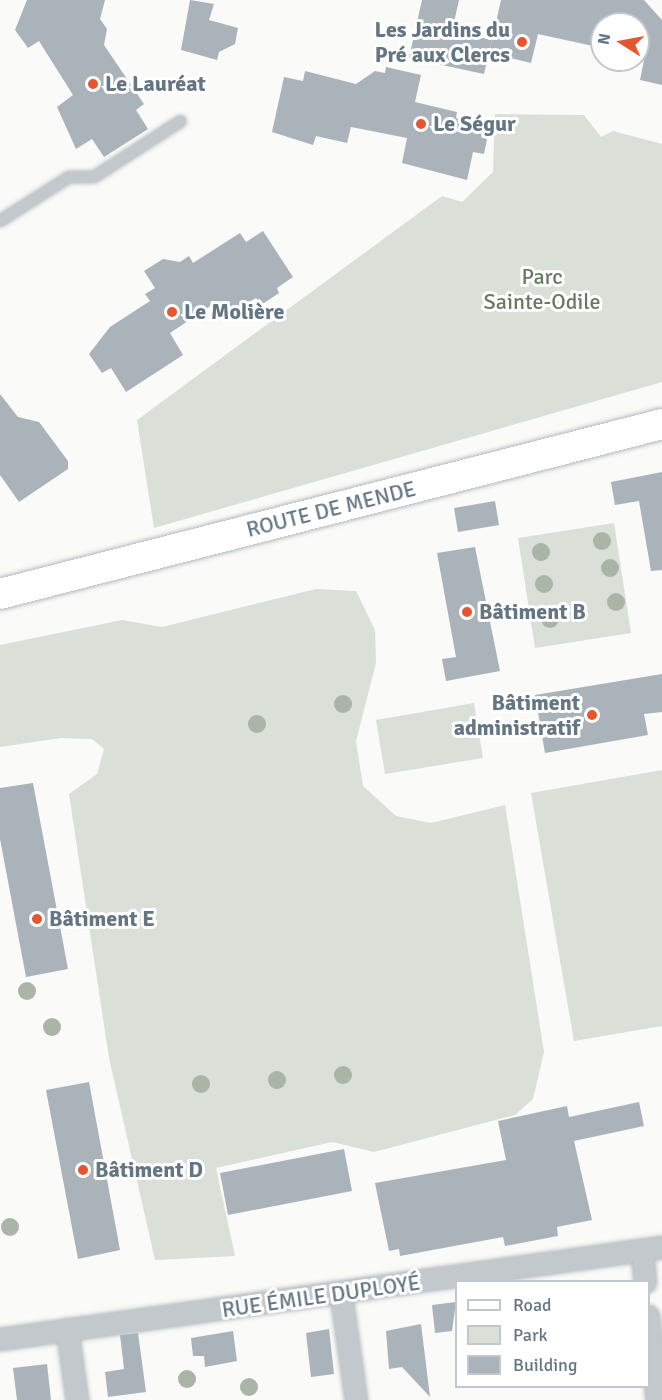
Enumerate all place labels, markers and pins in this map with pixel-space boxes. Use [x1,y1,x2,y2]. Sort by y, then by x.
place label: Les Jardins du Pré aux Clercs [375,16,510,68]
marker: Les Jardins du Pré aux Clercs [515,35,529,49]
place label: Le Lauréat [105,71,206,97]
marker: Le Lauréat [86,77,100,91]
place label: Le Ségur [433,111,516,137]
marker: Le Ségur [414,117,428,131]
place label: Le Molière [184,299,284,325]
marker: Le Molière [165,305,179,319]
place label: Bâtiment B [479,599,586,625]
marker: Bâtiment B [460,605,474,619]
place label: Bâtiment administratif [454,689,580,740]
marker: Bâtiment administratif [585,708,599,722]
place label: Bâtiment E [49,906,155,932]
marker: Bâtiment E [30,912,44,926]
place label: Bâtiment D [95,1157,203,1183]
marker: Bâtiment D [76,1163,90,1177]

